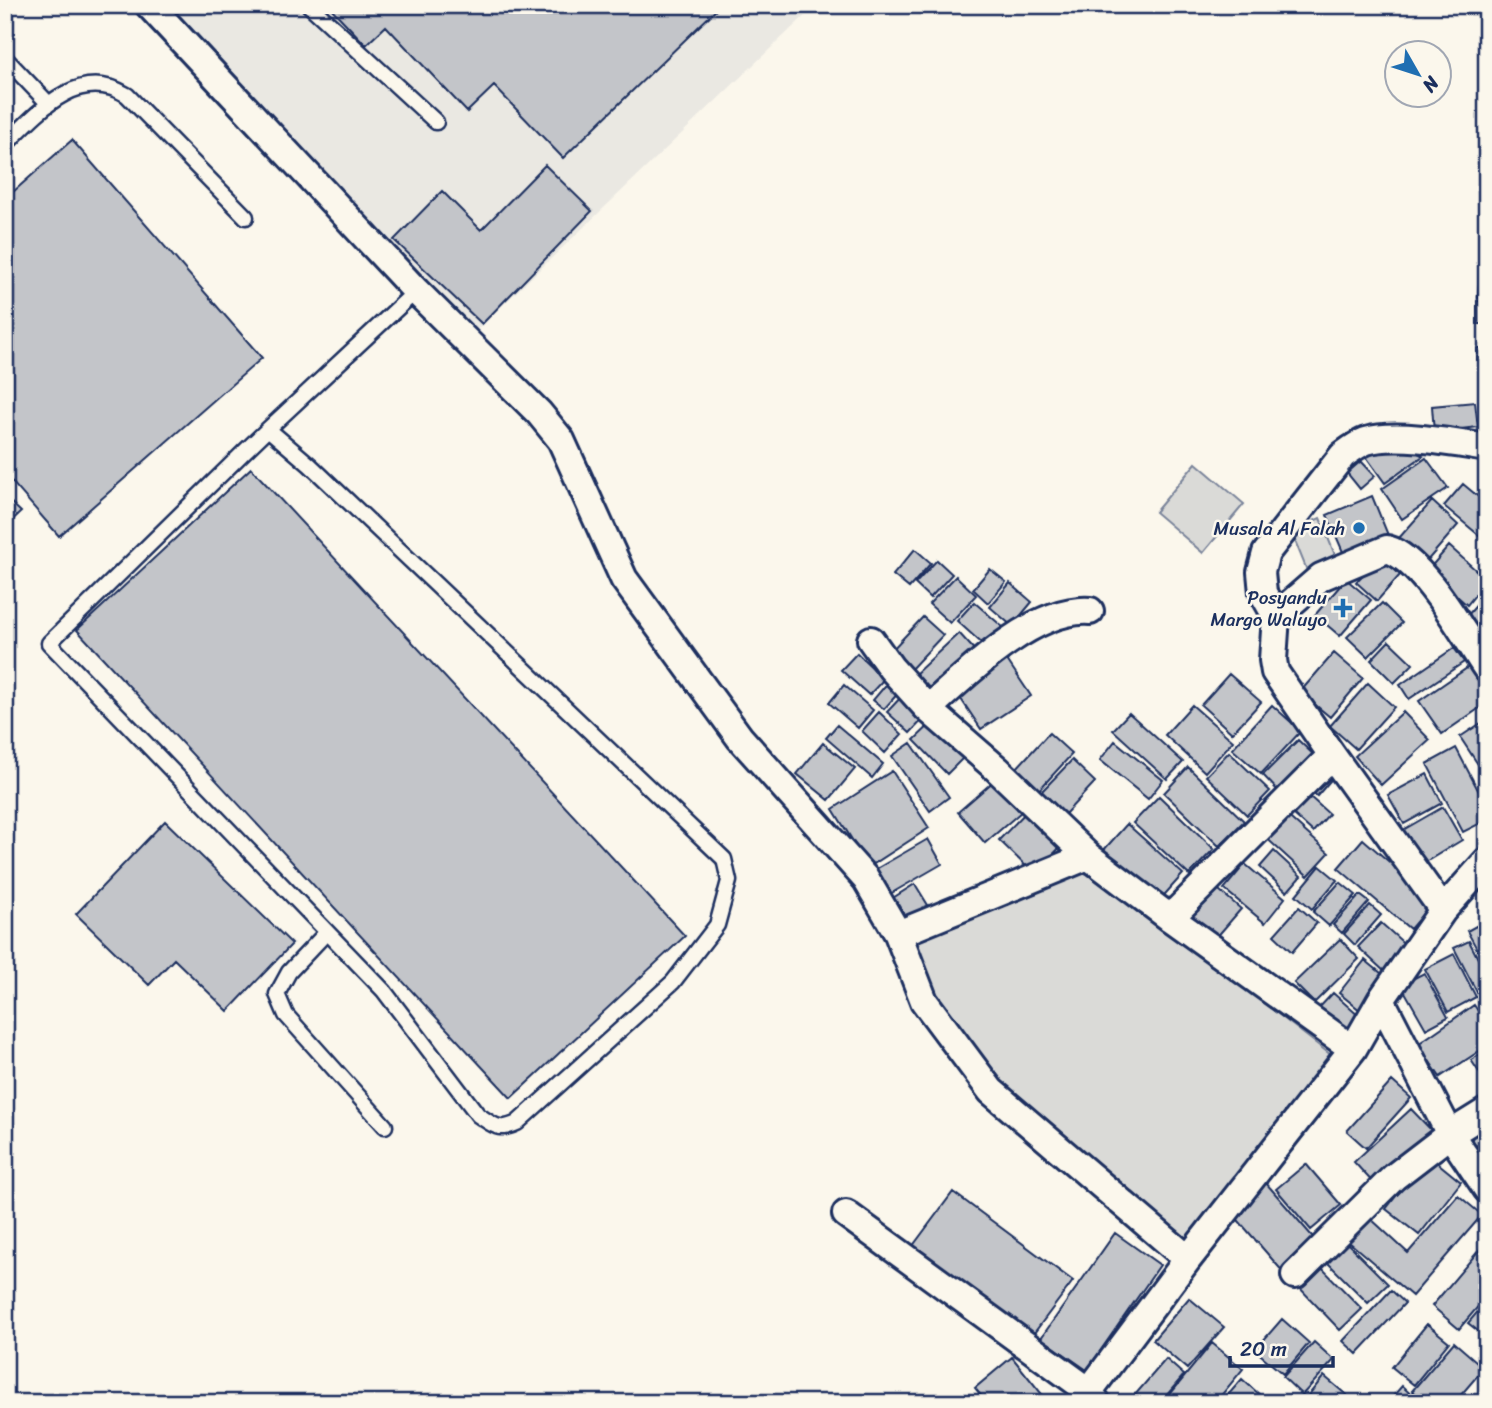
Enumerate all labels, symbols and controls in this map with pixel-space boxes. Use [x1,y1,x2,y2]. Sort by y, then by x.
north arrow [1384,38,1454,108]
text: N [1413,68,1448,101]
place label: Musala Al Falah [1214,512,1345,545]
marker: Musala Al Falah [1351,520,1367,536]
place label: Posyandu Margo Waluyo [1210,581,1327,636]
marker: Posyandu Margo Waluyo [1333,598,1353,618]
scale bar [1230,1324,1333,1368]
text: 20 m [1240,1330,1287,1368]

